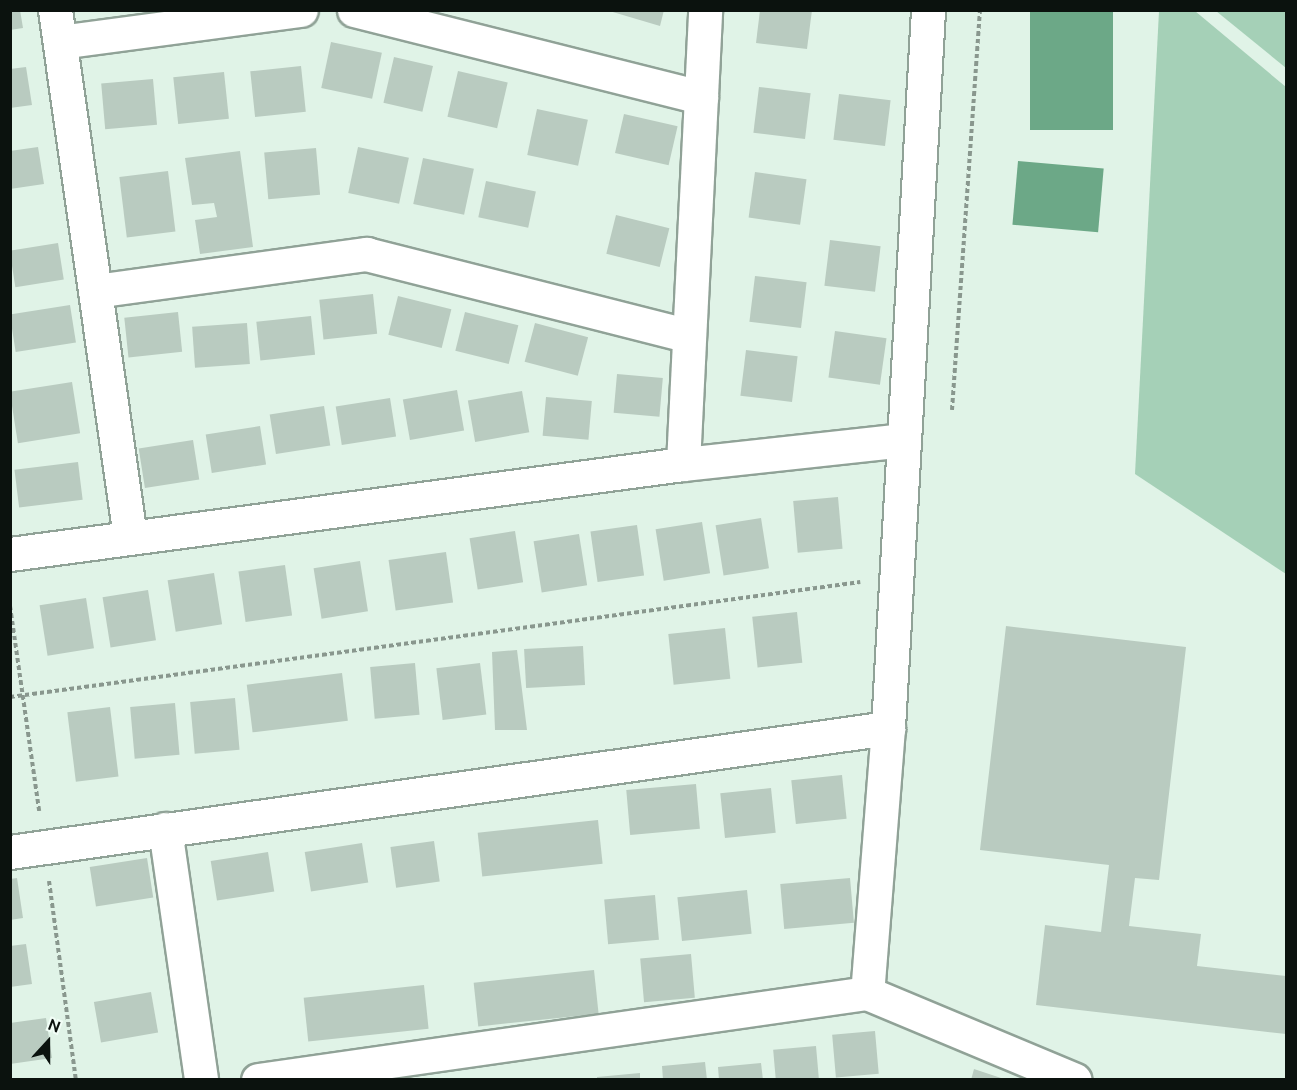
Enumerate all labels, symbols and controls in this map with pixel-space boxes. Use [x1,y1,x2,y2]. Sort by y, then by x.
north arrow [18,1012,78,1072]
text: N [46,1015,63,1036]

